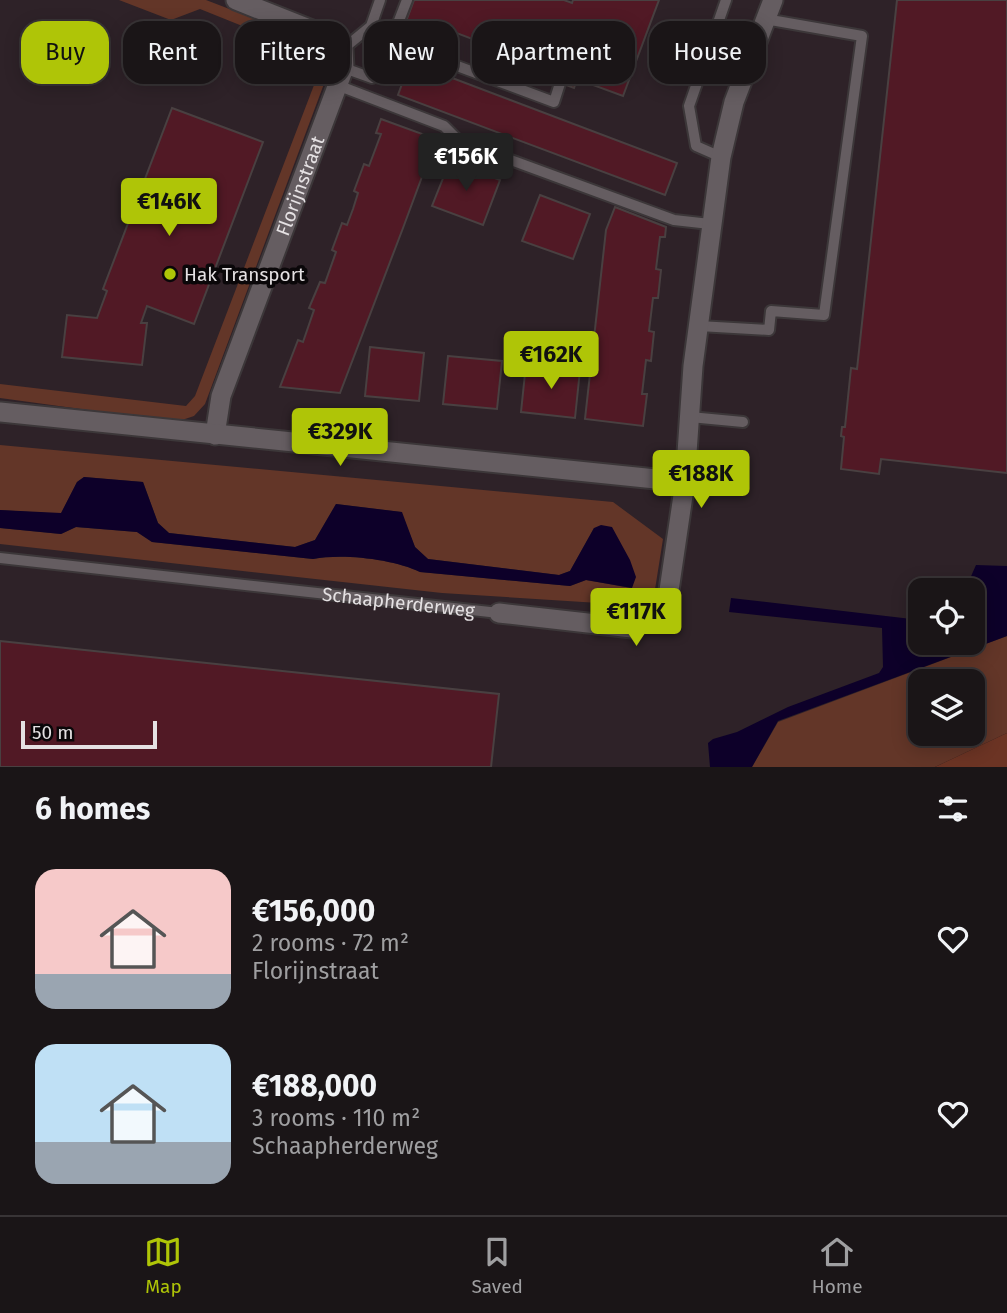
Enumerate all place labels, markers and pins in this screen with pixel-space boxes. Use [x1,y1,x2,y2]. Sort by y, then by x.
pin: €156K [417,134,515,193]
pin: €146K [120,178,218,238]
place label: Hak Transport [184,263,305,286]
marker: Hak Transport [162,266,178,282]
pin: €162K [502,332,600,391]
pin: €329K [291,408,389,468]
pin: €188K [652,450,750,510]
pin: €117K [587,588,685,648]

